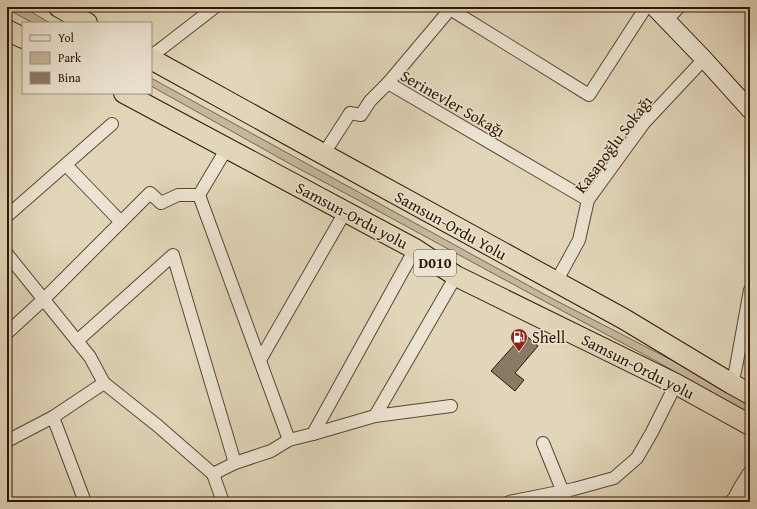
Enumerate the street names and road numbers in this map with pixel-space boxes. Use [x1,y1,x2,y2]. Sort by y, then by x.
street label: Serinevler Sokağı [396,63,510,143]
street label: Kasapoğlu Sokağı [568,90,658,198]
street label: Samsun-Ordu yolu [292,175,413,255]
street label: Samsun-Ordu Yolu [391,184,512,266]
road number: D010 [414,250,456,276]
street label: Samsun-Ordu yolu [577,327,699,405]

